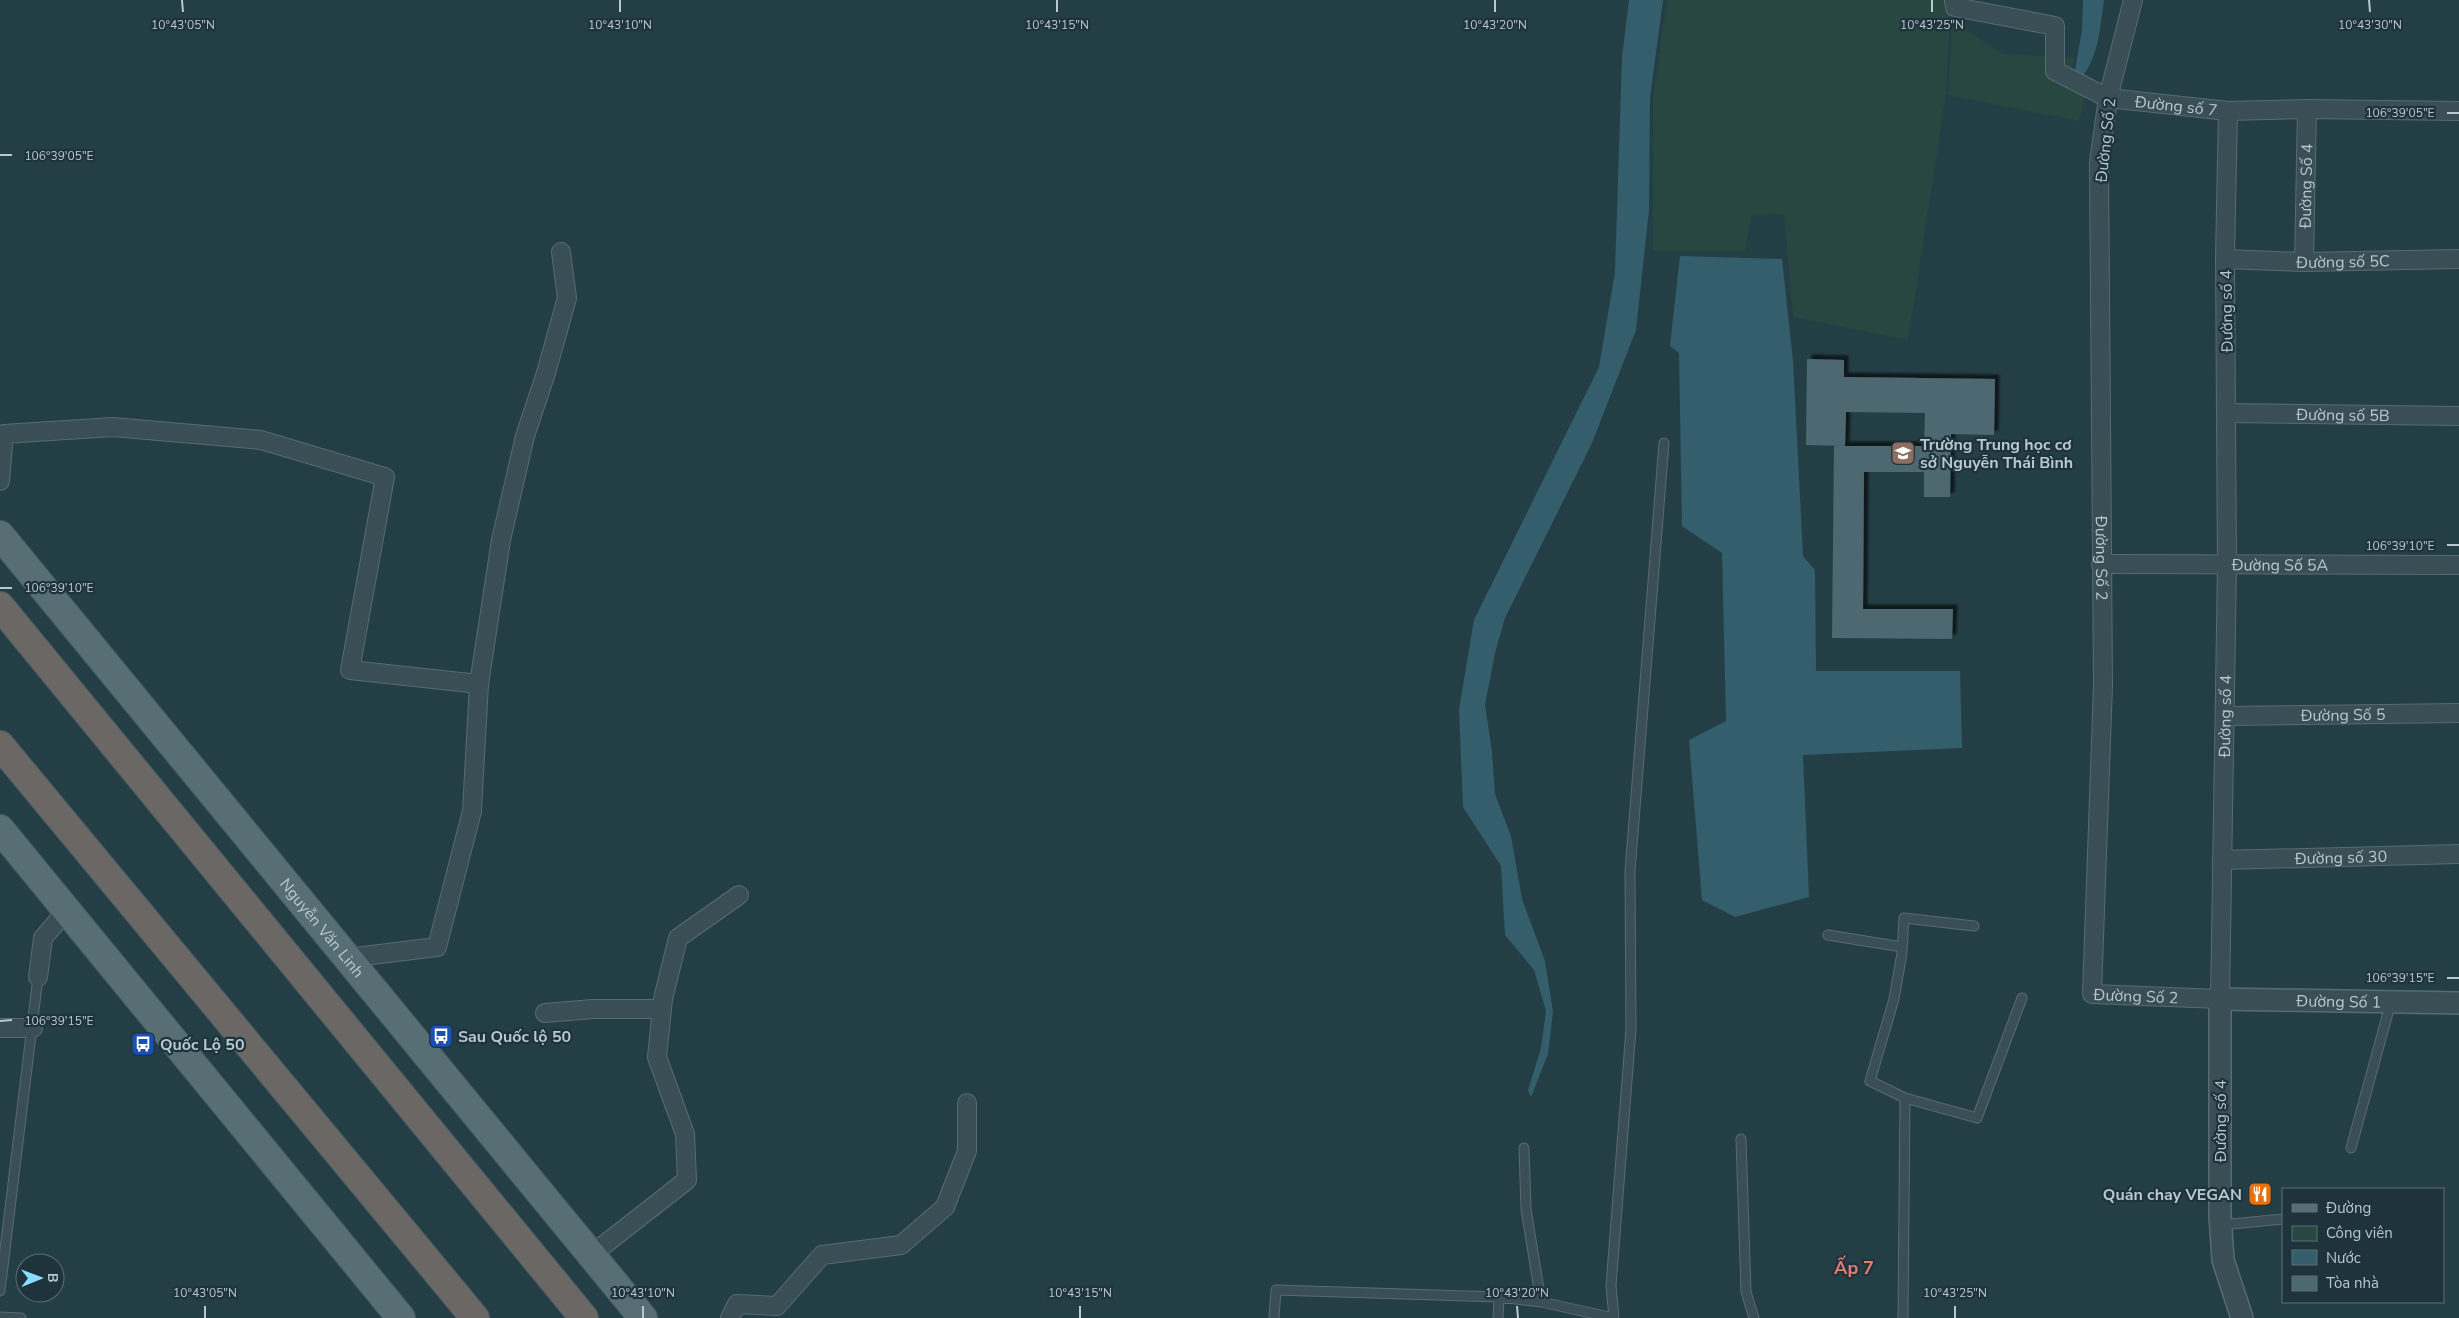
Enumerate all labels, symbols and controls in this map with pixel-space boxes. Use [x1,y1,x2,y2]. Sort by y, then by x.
text: 10°43'05"N [151,17,215,33]
text: 10°43'10"N [588,17,652,33]
text: 10°43'15"N [1025,17,1089,33]
text: 10°43'20"N [1463,17,1527,33]
text: 10°43'25"N [1900,17,1964,33]
text: 10°43'30"N [2338,17,2402,33]
street label: Đường số 7 [2133,91,2218,122]
street label: Đường Số 2 [2091,97,2121,184]
text: 106°39'05"E [2365,105,2435,121]
street label: Đường Số 4 [2295,143,2318,230]
text: 106°39'05"E [24,148,94,164]
street label: Đường số 5C [2295,250,2390,274]
street label: Đường số 4 [2215,269,2239,353]
street label: Đường số 5B [2295,404,2390,427]
place label: Trường Trung học cơ sở Nguyễn Thái Bình [1920,434,2073,474]
school or university icon: Trường Trung học cơ sở Nguyễn Thái Bình [1890,440,1916,466]
street label: Đường Số 2 [2090,515,2112,601]
text: 106°39'10"E [2365,538,2435,554]
street label: Đường Số 5A [2231,554,2329,577]
text: 106°39'10"E [24,580,94,596]
street label: Đường số 4 [2214,674,2237,759]
street label: Đường Số 5 [2299,704,2386,727]
street label: Đường số 30 [2294,846,2387,870]
street label: Nguyễn Văn Linh [274,874,369,983]
text: 106°39'15"E [2365,970,2435,986]
street label: Đường Số 2 [2092,984,2179,1009]
street label: Đường Số 1 [2295,990,2381,1014]
text: 106°39'15"E [24,1013,94,1029]
bus stop icon: Sau Quốc lộ 50 [428,1023,454,1049]
place label: Sau Quốc lộ 50 [458,1026,571,1048]
bus stop icon: Quốc Lộ 50 [130,1031,156,1057]
place label: Quốc Lộ 50 [160,1034,245,1056]
street label: Đường số 4 [2210,1079,2232,1163]
restaurant icon: Quán chay VEGAN [2247,1181,2273,1207]
place label: Quán chay VEGAN [2103,1184,2242,1206]
legend [2282,1188,2444,1303]
text: Đường [2325,1198,2371,1218]
text: Công viên [2326,1223,2393,1243]
text: Nước [2326,1248,2361,1268]
north arrow [15,1253,65,1303]
district label: Ấp 7 [1834,1255,1874,1280]
text: B [43,1273,62,1283]
text: Tòa nhà [2326,1273,2379,1293]
text: 10°43'05"N [173,1285,237,1301]
text: 10°43'10"N [611,1285,675,1301]
text: 10°43'15"N [1048,1285,1112,1301]
text: 10°43'20"N [1485,1285,1549,1301]
text: 10°43'25"N [1923,1285,1987,1301]

